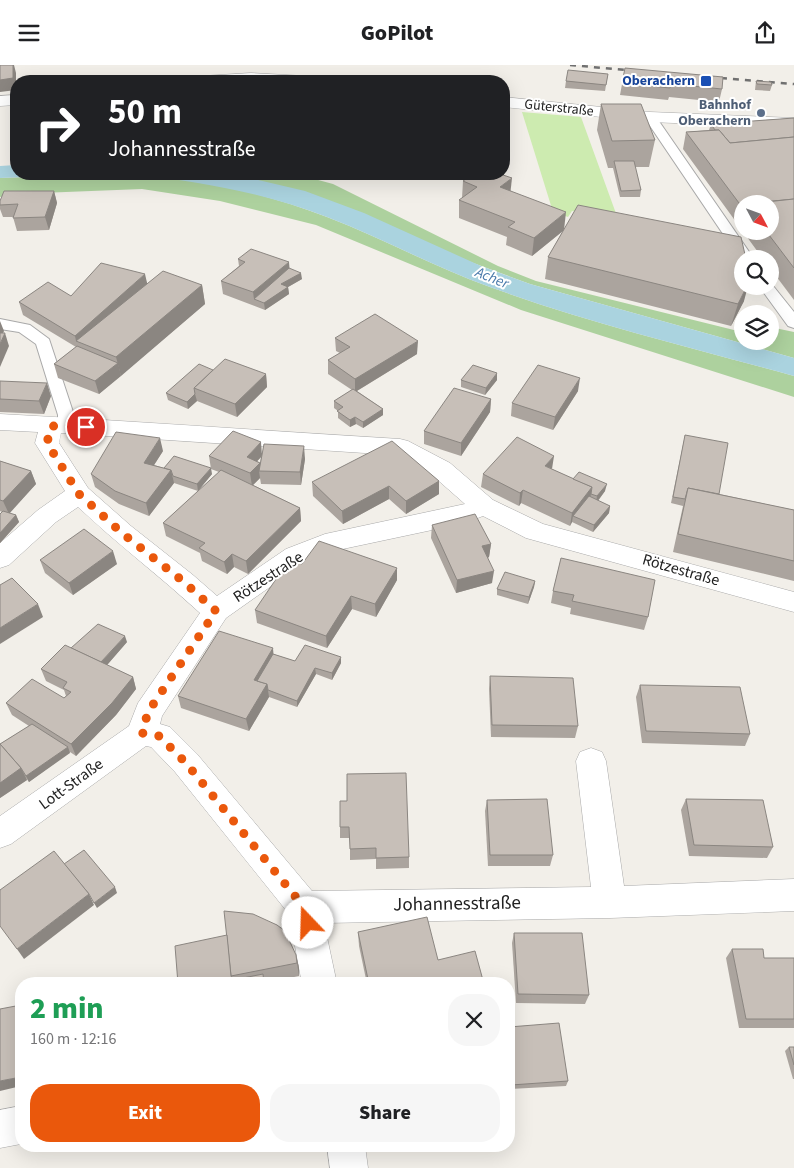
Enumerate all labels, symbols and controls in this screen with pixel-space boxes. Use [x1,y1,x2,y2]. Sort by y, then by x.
text: GoPilot [361,17,433,49]
icon: menu [15,19,43,47]
icon: share [751,19,779,47]
place label: Oberachern [622,71,695,91]
marker: Oberachern [699,74,713,88]
text: 50 m [108,87,182,137]
street label: Güterstraße [523,94,595,122]
icon: right [25,95,90,160]
place label: Bahnhof Oberachern [678,95,752,131]
marker: Bahnhof Oberachern [755,107,767,119]
text: Johannesstraße [108,133,256,165]
north arrow [734,195,779,240]
map controls [734,195,779,350]
button: search [734,250,779,295]
water label: Acher [471,261,513,294]
button: layers [734,305,779,350]
pin [65,406,107,448]
icon: arrive [72,413,100,441]
street label: Rötzestraße [229,546,307,608]
street label: Rötzestraße [640,548,722,592]
street label: Lott-Straße [34,753,108,815]
street label: Johannesstraße [393,889,521,919]
position arrow [281,896,333,948]
text: 2 min [30,987,104,1030]
button: close [448,994,500,1046]
text: 160 m · 12:16 [30,1028,117,1050]
button: Exit [30,1084,260,1142]
button: Share [270,1084,500,1142]

